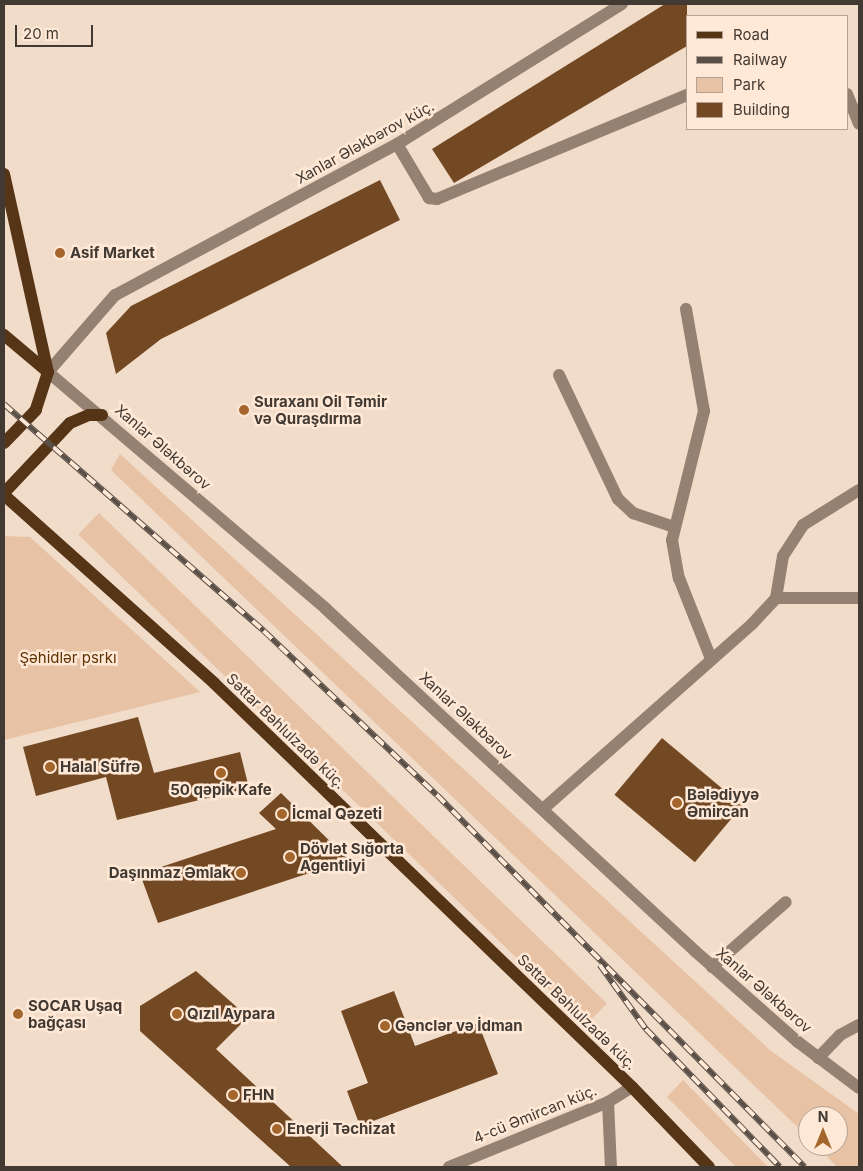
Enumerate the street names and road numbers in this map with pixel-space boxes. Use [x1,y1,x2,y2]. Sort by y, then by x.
street label: Xanlar Ələkbərov küç. [293,97,437,187]
street label: Xanlar Ələkbərov [111,401,215,493]
street label: Xanlar Ələkbərov [416,668,516,764]
street label: Səttar Bəhlulzadə küç. [223,669,349,793]
street label: Xanlar Ələkbərov [712,944,816,1036]
street label: Səttar Bəhlulzadə küç. [514,950,640,1074]
street label: 4-cü Əmircan küç. [471,1081,599,1147]

